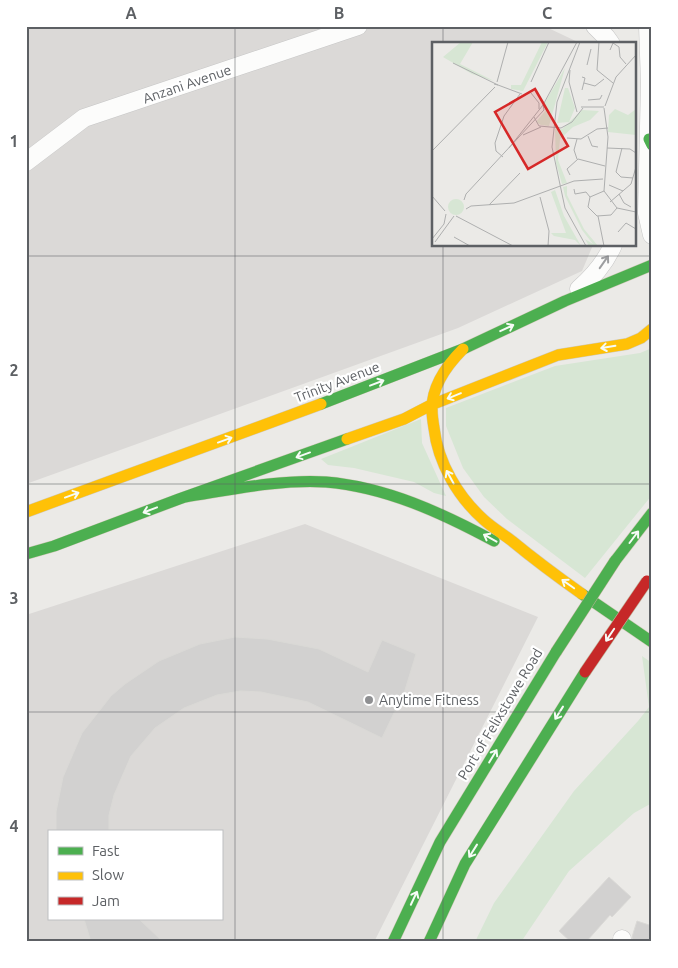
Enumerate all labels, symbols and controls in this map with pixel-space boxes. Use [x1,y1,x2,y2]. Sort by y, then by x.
text: A [125,4,137,22]
text: B [334,4,344,22]
text: C [542,4,552,22]
inset map [432,42,636,246]
street label: Anzani Avenue [141,61,233,107]
text: 1 [9,132,19,150]
one-way arrow [599,255,609,269]
one-way arrow [499,323,514,332]
one-way arrow [600,342,616,352]
street label: Trinity Avenue [292,358,382,406]
text: 2 [9,361,19,379]
one-way arrow [369,378,384,387]
one-way arrow [447,392,462,401]
one-way arrow [217,435,232,444]
one-way arrow [295,451,311,460]
one-way arrow [445,469,455,484]
one-way arrow [64,490,79,499]
one-way arrow [142,506,158,515]
one-way arrow [628,531,639,544]
one-way arrow [482,533,497,543]
one-way arrow [561,579,575,590]
text: 3 [9,589,19,607]
one-way arrow [605,628,615,642]
street label: Port of Felixstowe Road [454,646,546,782]
place label: Anytime Fitness [379,692,479,708]
marker: Anytime Fitness [363,694,375,706]
one-way arrow [554,706,564,720]
one-way arrow [488,749,498,763]
text: 4 [9,817,19,835]
legend [48,830,222,920]
text: Fast [92,842,120,859]
one-way arrow [468,844,478,858]
text: Slow [92,866,125,883]
one-way arrow [410,891,419,906]
text: Jam [92,892,120,909]

